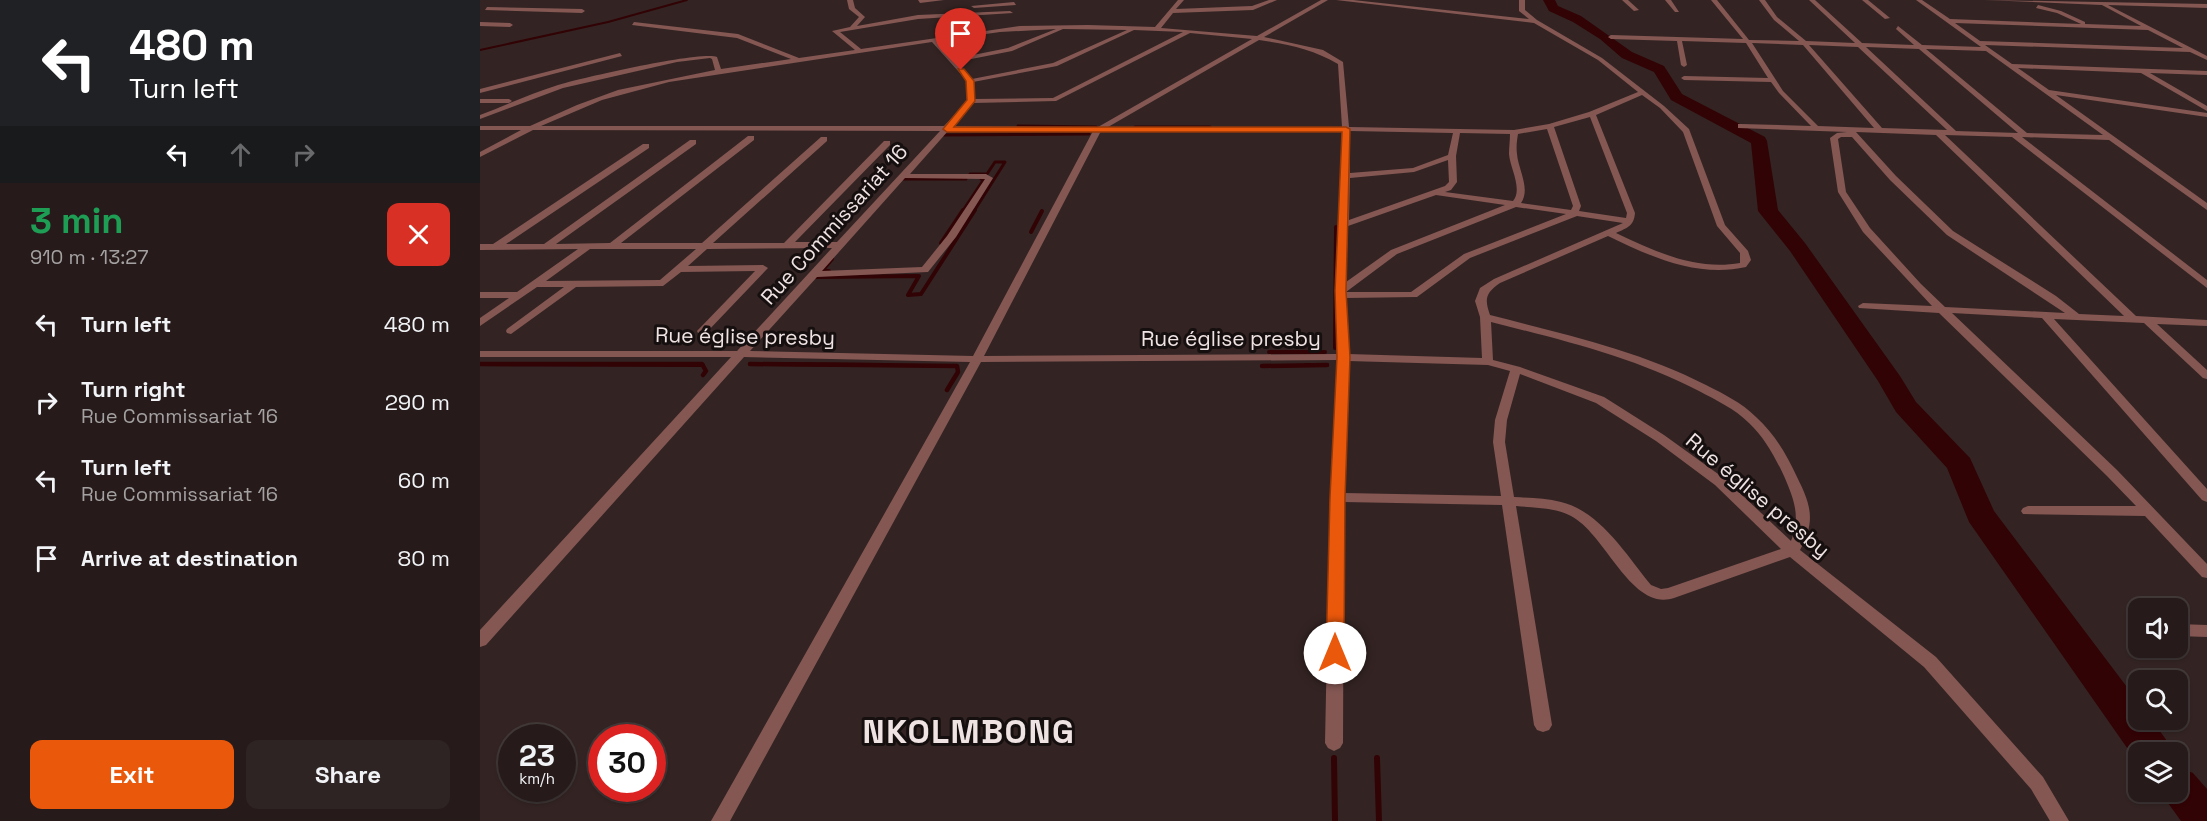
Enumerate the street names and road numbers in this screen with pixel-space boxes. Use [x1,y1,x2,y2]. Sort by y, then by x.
street label: Rue Commissariat 16 [755,138,913,310]
street label: Rue église presby [655,321,835,351]
street label: Rue église presby [1141,325,1321,352]
street label: Rue église presby [1680,427,1836,563]

